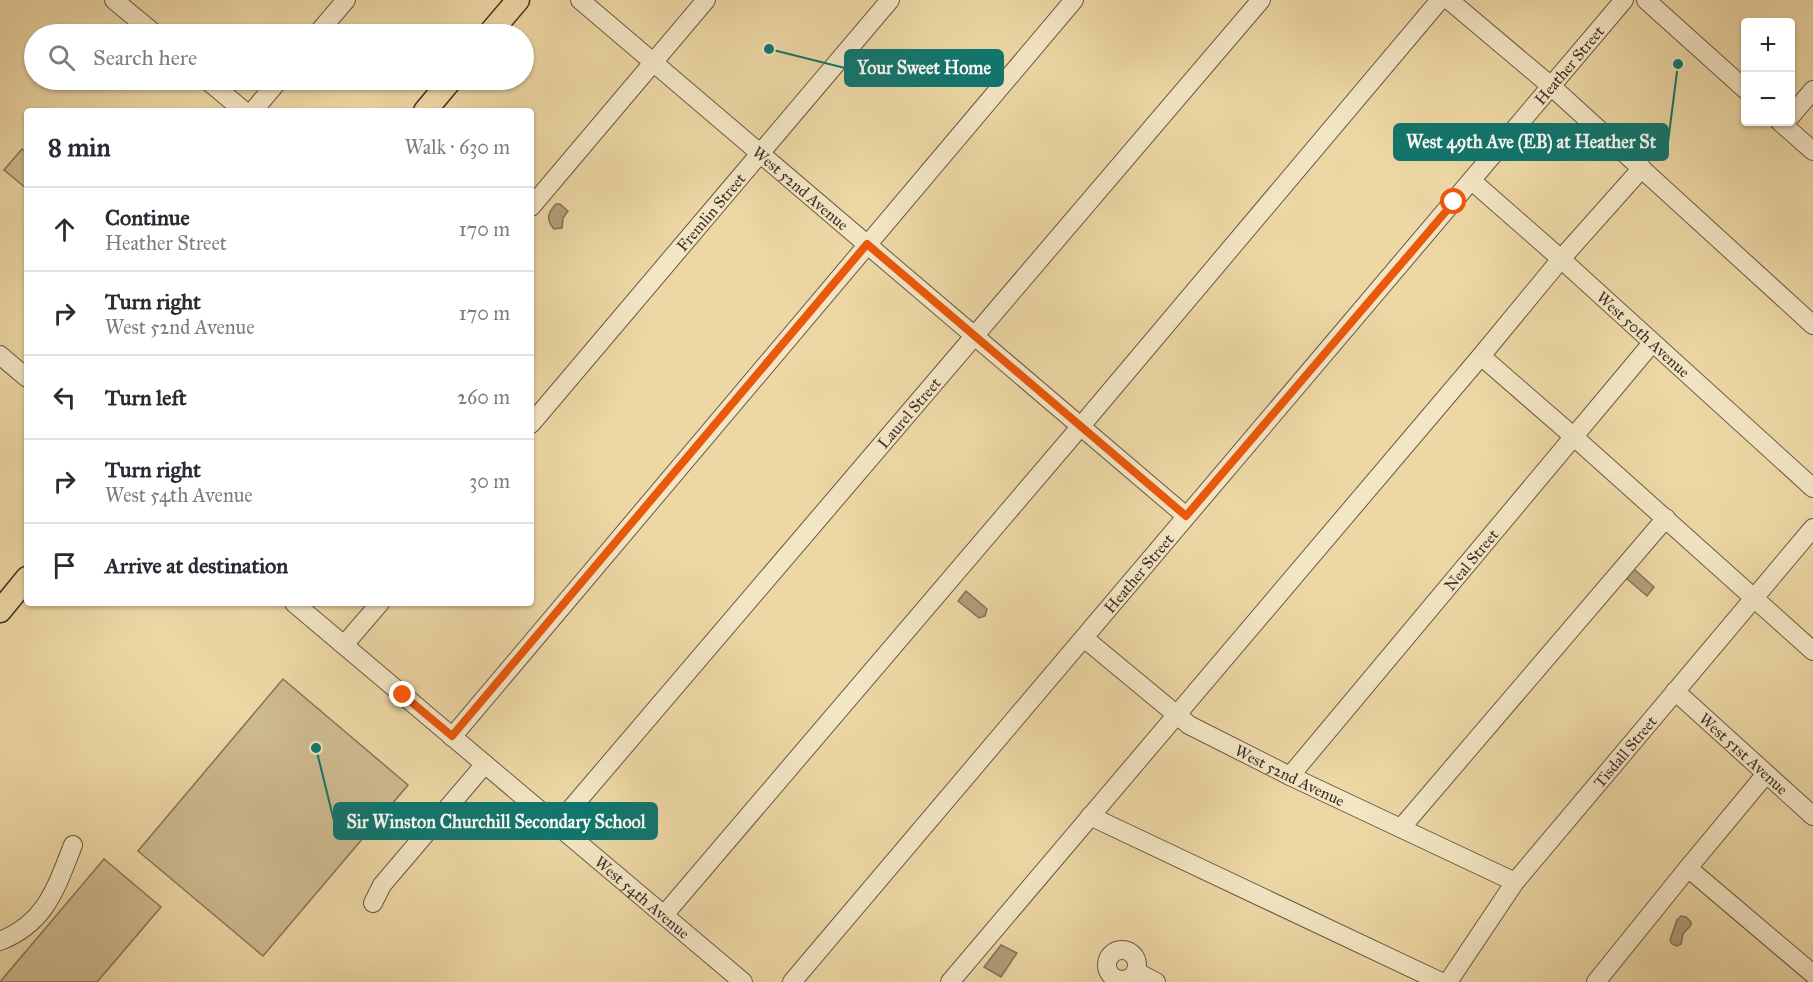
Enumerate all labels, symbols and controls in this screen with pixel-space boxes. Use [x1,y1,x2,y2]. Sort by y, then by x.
map controls [1741,18,1795,126]
button: + [1741,18,1795,72]
street label: Heather Street [1530,21,1608,108]
search box [24,24,534,90]
icon: search [45,41,78,74]
text: Search here [93,44,197,71]
callout: Your Sweet Home [845,50,1003,86]
text: Your Sweet Home [856,57,991,79]
button: − [1741,72,1795,126]
callout: West 49th Ave (EB) at Heather St [1394,124,1668,160]
text: 8 min [48,131,111,163]
text: West 49th Ave (EB) at Heather St [1406,131,1657,154]
text: Walk · 630 m [405,135,510,159]
street label: West 52nd Avenue [749,142,853,234]
street label: Fremlin Street [672,169,749,255]
route start [1440,188,1466,214]
text: Continue [105,204,190,231]
icon: ahead [48,213,81,246]
text: 170 m [459,217,510,241]
text: Heather Street [105,231,227,255]
street label: West 50th Avenue [1593,287,1694,381]
text: Turn right [105,288,201,315]
icon: right [48,297,81,330]
text: 170 m [459,301,510,325]
text: West 52nd Avenue [105,315,255,339]
street label: Laurel Street [873,373,945,452]
icon: left [48,381,81,414]
text: Turn left [105,384,187,411]
text: 260 m [457,385,510,409]
text: Turn right [105,456,201,483]
icon: right [48,465,81,498]
text: 30 m [469,469,510,493]
text: West 54th Avenue [105,483,253,507]
street label: Neal Street [1440,525,1502,594]
street label: Heather Street [1100,529,1177,616]
icon: arrive [48,549,81,582]
text: Arrive at destination [105,552,288,579]
route end [389,681,415,707]
street label: West 51st Avenue [1696,708,1792,799]
street label: Tisdall Street [1589,711,1661,791]
street label: West 52nd Avenue [1232,740,1348,810]
callout: Sir Winston Churchill Secondary School [334,803,657,839]
text: Sir Winston Churchill Secondary School [346,811,647,834]
street label: West 54th Avenue [591,852,694,943]

